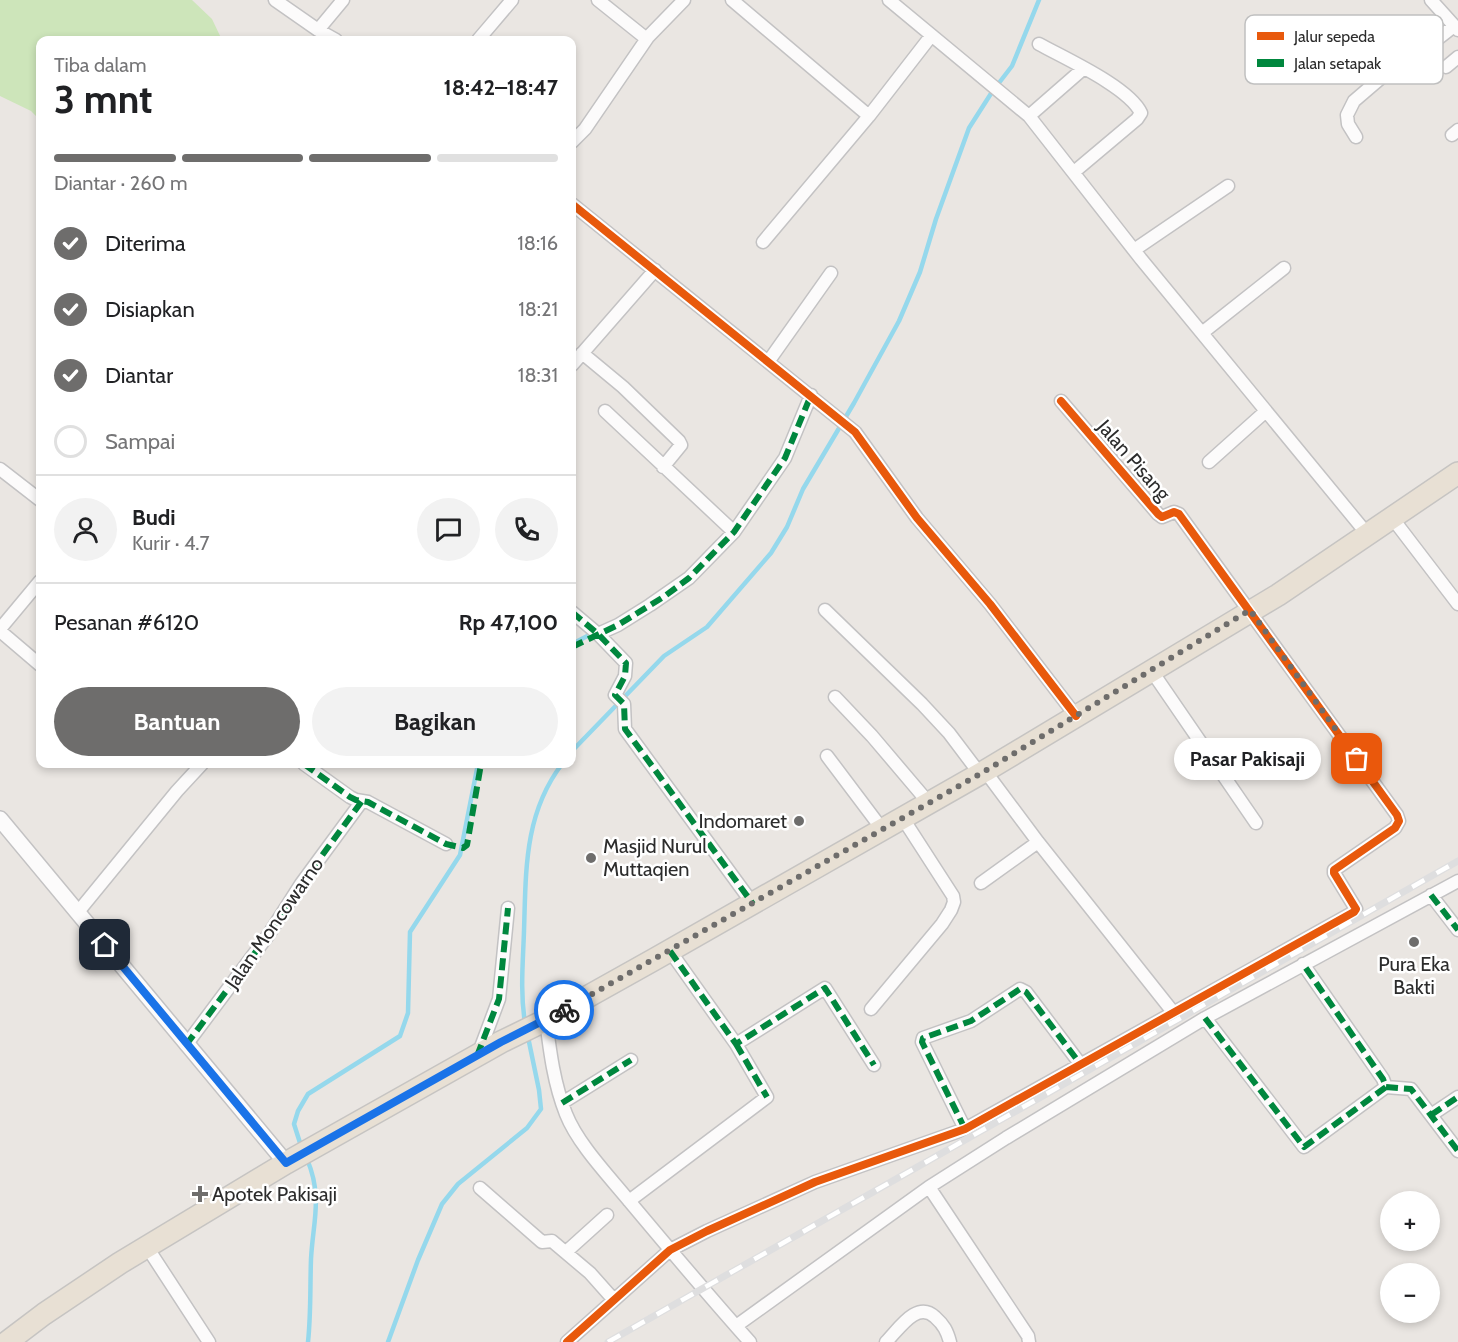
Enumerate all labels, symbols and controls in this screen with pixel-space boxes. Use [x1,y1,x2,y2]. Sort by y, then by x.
legend [1245,15,1443,84]
text: Jalur sepeda [1293,27,1375,46]
text: Tiba dalam [54,53,146,77]
text: Jalan setapak [1293,54,1382,73]
text: 18:42–18:47 [444,74,558,101]
text: 3 mnt [54,75,152,123]
text: Diantar · 260 m [54,171,188,195]
icon: check [54,227,87,260]
text: Diterima [105,230,186,257]
text: 18:16 [517,231,558,255]
icon: check [54,293,87,326]
text: Disiapkan [105,296,195,323]
text: 18:21 [518,297,558,321]
icon: check [54,359,87,392]
text: Diantar [105,362,173,389]
text: 18:31 [518,363,558,387]
street label: Jalan Pisang [1092,414,1176,506]
text: Sampai [105,428,175,455]
button: person [54,498,117,561]
button: chat [417,498,480,561]
button: phone [495,498,558,561]
text: Budi [132,504,176,531]
text: Kurir · 4.7 [132,531,209,555]
text: Pesanan #6120 [54,609,199,636]
text: Rp 47,100 [459,609,558,636]
button: Bantuan [54,687,300,756]
button: Bagikan [312,687,558,756]
pin [1331,733,1382,784]
callout: Pasar Pakisaji [1174,738,1321,780]
icon: bag [1340,742,1373,775]
text: Pasar Pakisaji [1190,747,1305,771]
place label: Indomaret [699,809,787,833]
marker: Indomaret [792,814,806,828]
place label: Masjid Nurul Muttaqien [603,834,707,881]
marker: Masjid Nurul Muttaqien [584,851,598,865]
street label: Jalan Moncowarno [219,853,328,994]
pin [79,919,130,970]
icon: home [88,928,121,961]
marker: Pura Eka Bakti [1407,935,1421,949]
place label: Pura Eka Bakti [1378,952,1450,999]
courier [534,980,594,1040]
icon: bike [548,994,581,1027]
place label: Apotek Pakisaji [212,1182,337,1206]
marker: Apotek Pakisaji [193,1187,207,1201]
map controls [1380,1191,1440,1323]
button: + [1380,1191,1440,1251]
button: − [1380,1263,1440,1323]

